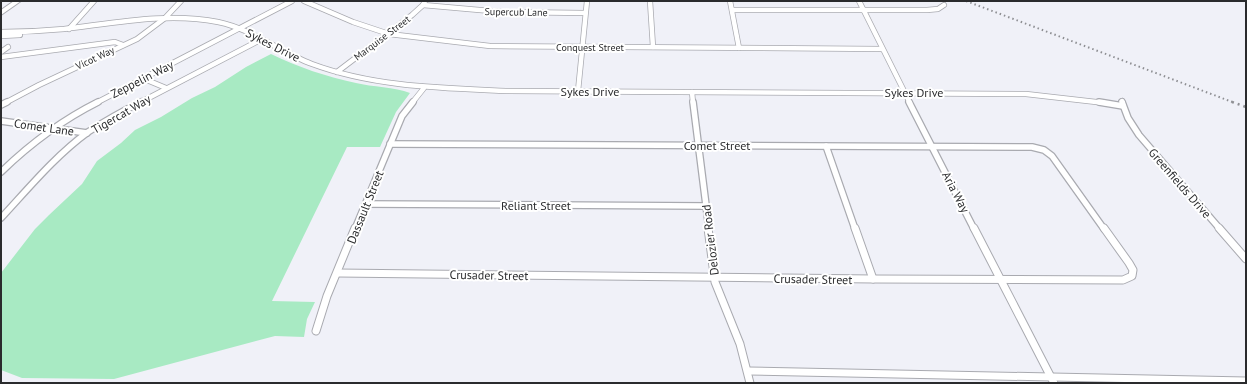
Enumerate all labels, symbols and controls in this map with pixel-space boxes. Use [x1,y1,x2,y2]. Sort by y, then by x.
street label: Supercub Lane [484,5,548,19]
street label: Marquise Street [351,12,413,63]
street label: Sykes Drive [243,25,303,65]
street label: Conquest Street [556,41,625,54]
street label: Vicot Way [73,43,117,73]
street label: Zeppelin Way [108,57,176,101]
street label: Sykes Drive [561,84,619,99]
street label: Sykes Drive [885,85,943,100]
street label: Tigercat Way [89,91,154,137]
street label: Comet Lane [13,115,75,139]
street label: Comet Street [684,138,750,153]
street label: Greenfields Drive [1146,145,1214,221]
street label: Dassault Street [343,168,387,246]
street label: Aria Way [939,169,973,215]
street label: Reliant Street [501,198,571,213]
street label: Delozier Road [698,204,722,276]
street label: Crusader Street [450,267,528,283]
street label: Crusader Street [774,271,852,287]

